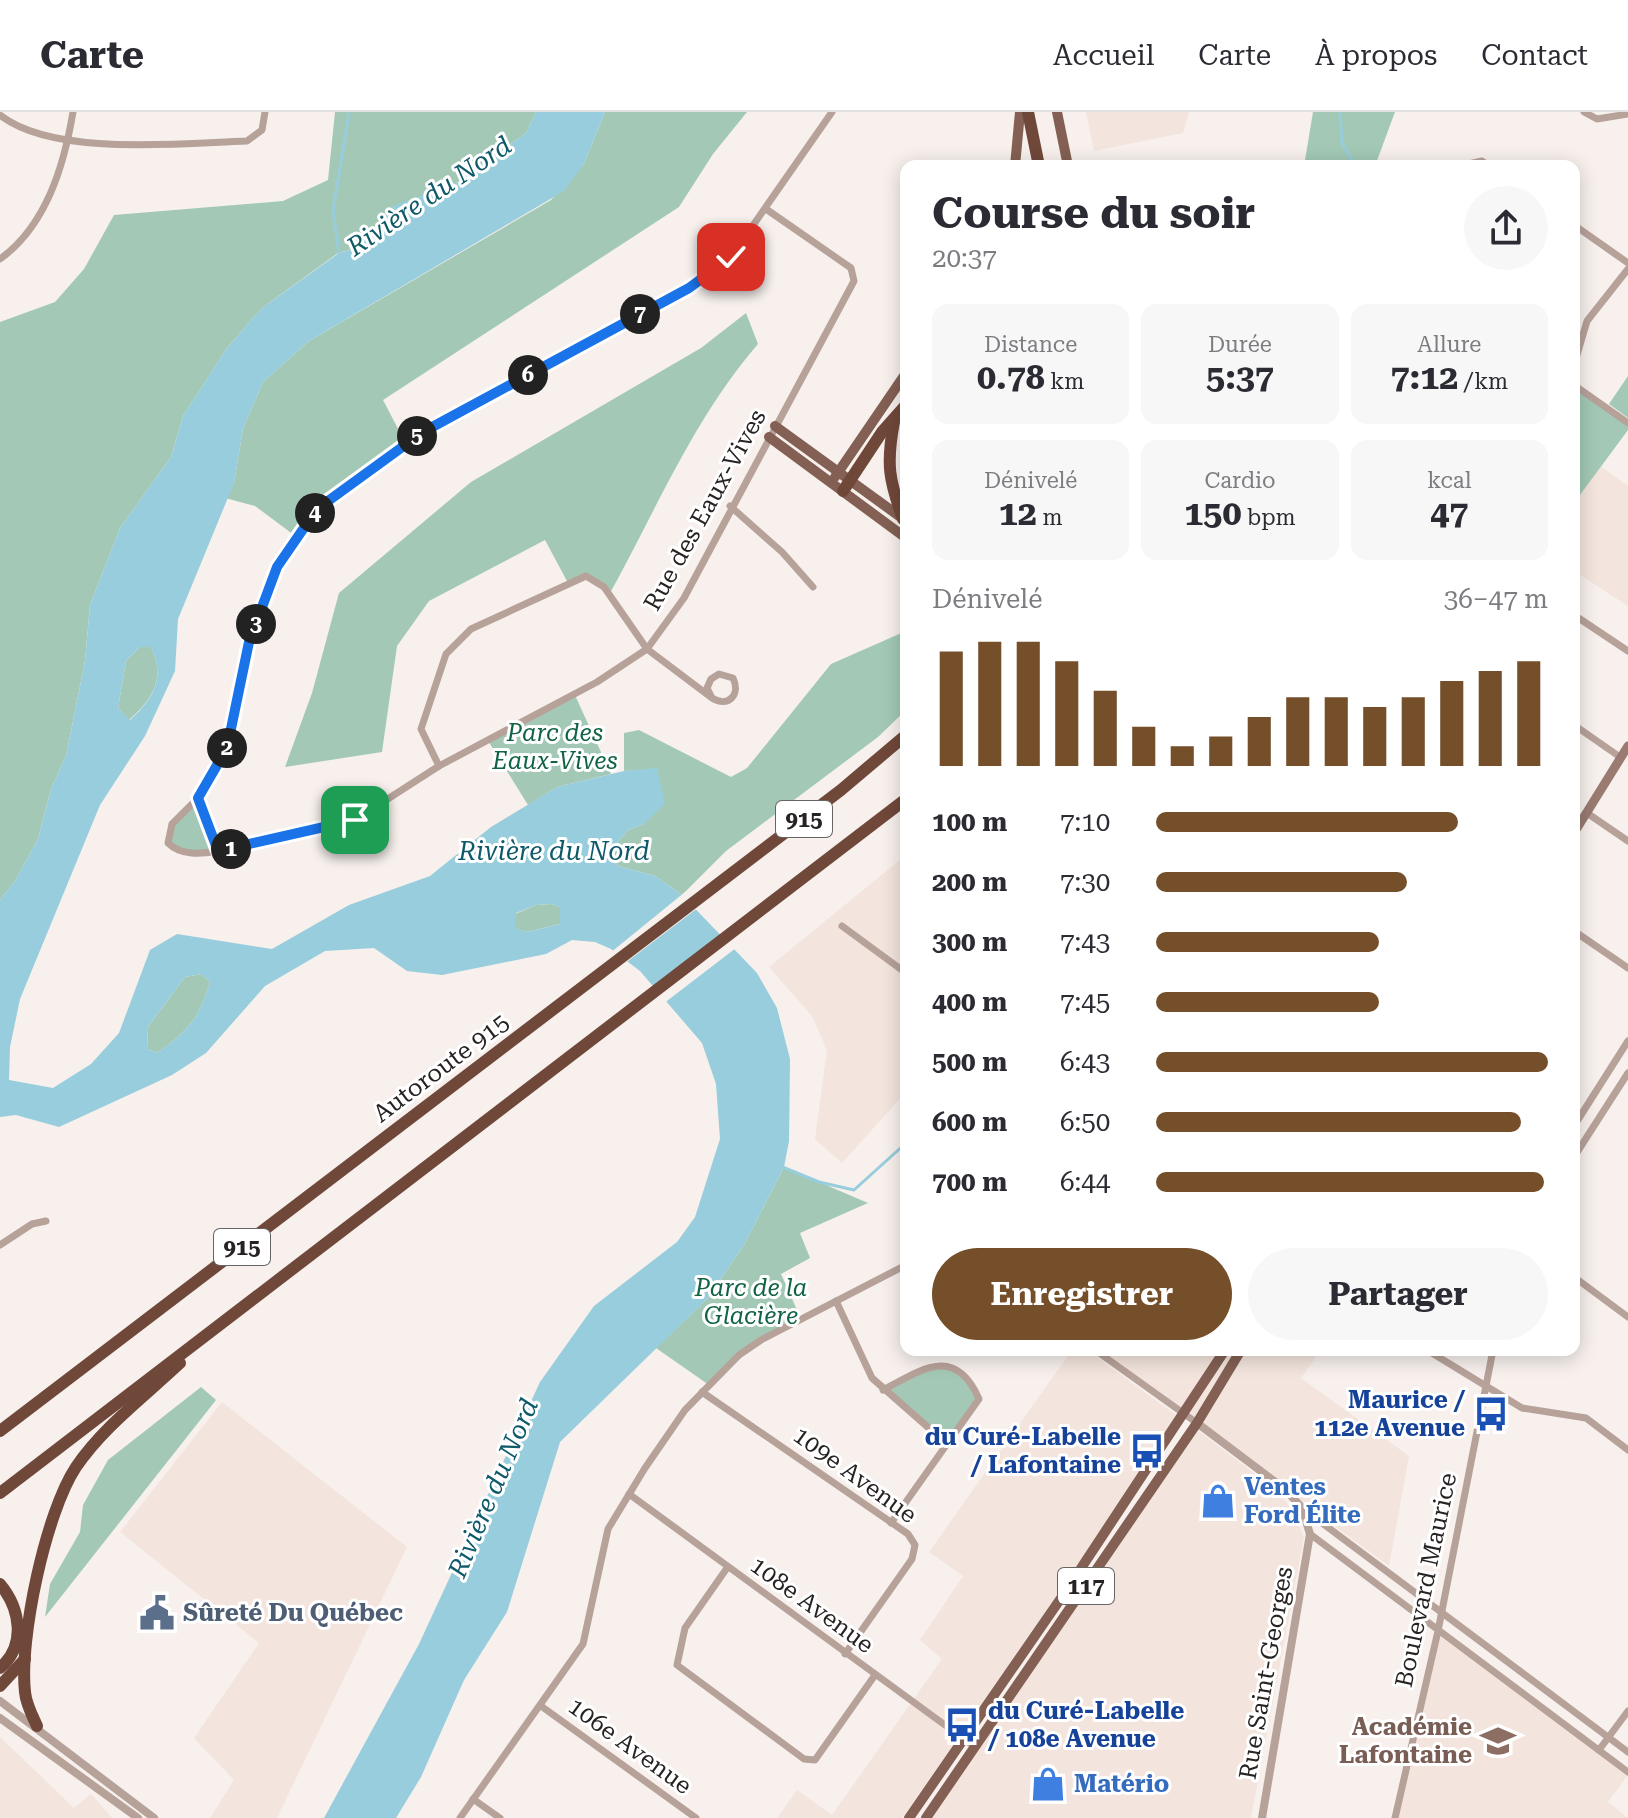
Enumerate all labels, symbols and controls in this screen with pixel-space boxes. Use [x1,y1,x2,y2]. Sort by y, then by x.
text: Carte [40,33,144,77]
text: Accueil [1053,39,1154,72]
text: Carte [1198,39,1271,72]
text: À propos [1315,39,1437,72]
text: Contact [1481,39,1588,72]
water label: Rivière du Nord [340,130,517,263]
button: share [1464,186,1548,270]
text: Course du soir [932,187,1255,239]
pin [697,223,765,291]
icon: check [709,235,753,279]
text: 20:37 [932,243,997,273]
pin: 7 [620,294,660,334]
text: 7 [634,301,646,326]
text: Distance [984,332,1077,357]
text: Durée [1208,332,1272,357]
text: Allure [1417,332,1481,357]
pin: 6 [508,355,548,395]
text: 0.78 [977,357,1045,397]
text: 5:37 [1206,357,1274,397]
text: 7:12 [1390,357,1458,397]
text: 6 [522,362,534,387]
text: km [1045,369,1084,394]
text: /km [1458,369,1508,394]
street label: Rue des Eaux-Vives [638,405,772,615]
pin: 5 [397,416,437,456]
text: 5 [411,423,423,448]
text: Dénivelé [984,468,1077,493]
text: Cardio [1204,468,1276,493]
text: kcal [1427,468,1471,493]
pin: 4 [295,493,335,533]
text: 12 [999,493,1037,533]
text: 150 [1184,493,1241,533]
text: 47 [1430,493,1468,533]
text: 4 [309,500,321,525]
text: m [1037,505,1063,530]
text: bpm [1241,505,1296,530]
text: Dénivelé [932,584,1042,614]
text: 36–47 m [1444,584,1548,614]
pin: 3 [236,604,276,644]
text: 3 [250,611,262,636]
park label: Parc des Eaux-Vives [491,719,618,775]
pin: 2 [207,728,247,768]
text: 2 [221,735,233,760]
pin [321,786,389,854]
icon: arrive [333,798,377,842]
road number: 915 [776,801,832,837]
text: 100 m [932,807,1007,837]
text: 7:10 [1060,807,1110,837]
pin: 1 [211,829,251,869]
text: 1 [225,836,237,861]
water label: Rivière du Nord [457,836,650,866]
text: 200 m [932,867,1007,897]
text: 7:30 [1060,867,1110,897]
text: 300 m [932,927,1007,957]
text: 7:43 [1060,927,1110,957]
text: 400 m [932,987,1007,1017]
text: 7:45 [1060,987,1110,1017]
street label: Autoroute 915 [368,1008,514,1128]
text: 500 m [932,1047,1007,1077]
text: 6:43 [1060,1047,1110,1077]
text: 600 m [932,1107,1007,1137]
text: 6:50 [1060,1107,1110,1137]
text: 700 m [932,1167,1007,1197]
text: 6:44 [1060,1167,1110,1197]
road number: 915 [214,1229,270,1265]
button: Enregistrer [932,1248,1232,1340]
button: Partager [1248,1248,1548,1340]
park label: Parc de la Glacière [694,1274,807,1330]
place label: Maurice / 112e Avenue [1314,1386,1466,1442]
water label: Rivière du Nord [441,1394,544,1583]
bus stop icon: Maurice / 112e Avenue [1472,1395,1510,1433]
street label: 109e Avenue [788,1421,922,1529]
place label: du Curé-Labelle / Lafontaine [925,1423,1121,1479]
bus stop icon: du Curé-Labelle / Lafontaine [1128,1432,1166,1470]
street label: Boulevard Maurice [1390,1470,1462,1690]
place label: Ventes Ford Élite [1244,1473,1361,1529]
shop icon: Ventes Ford Élite [1199,1482,1237,1520]
street label: 108e Avenue [745,1551,879,1659]
street label: Rue Saint-Georges [1234,1564,1298,1782]
road number: 117 [1058,1568,1114,1604]
public building icon: Sûreté Du Québec [138,1594,176,1632]
place label: Sûreté Du Québec [183,1599,403,1627]
street label: 106e Avenue [563,1692,697,1800]
place label: du Curé-Labelle / 108e Avenue [987,1697,1184,1753]
bus stop icon: du Curé-Labelle / 108e Avenue [943,1706,981,1744]
place label: Académie Lafontaine [1339,1713,1472,1769]
school or university icon: Académie Lafontaine [1479,1722,1517,1760]
shop icon: Matério [1029,1765,1067,1803]
place label: Matério [1074,1770,1169,1798]

